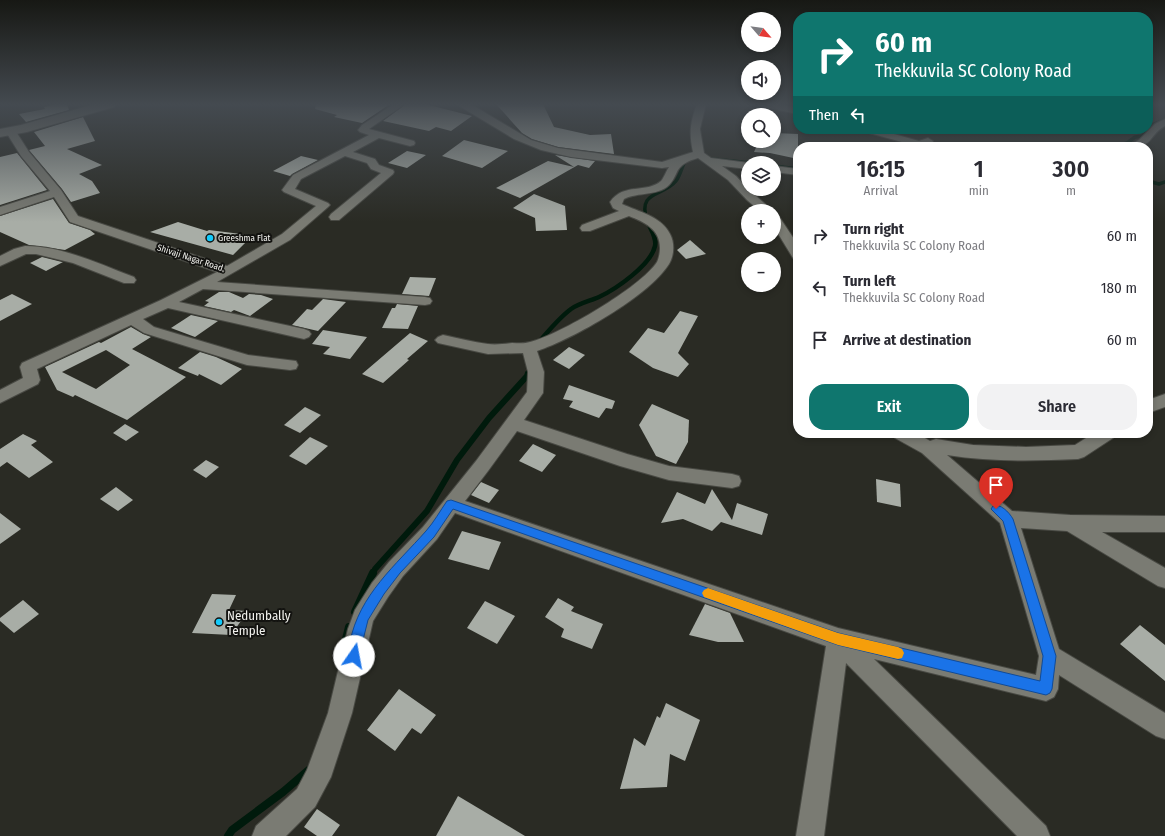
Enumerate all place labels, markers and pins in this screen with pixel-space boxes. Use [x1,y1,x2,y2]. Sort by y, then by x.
marker: Greeshma Flat [205,233,215,243]
place label: Greeshma Flat [218,233,271,243]
pin [979,468,1013,509]
place label: Nedumbally Temple [227,608,291,638]
marker: Nedumbally Temple [214,617,224,627]

